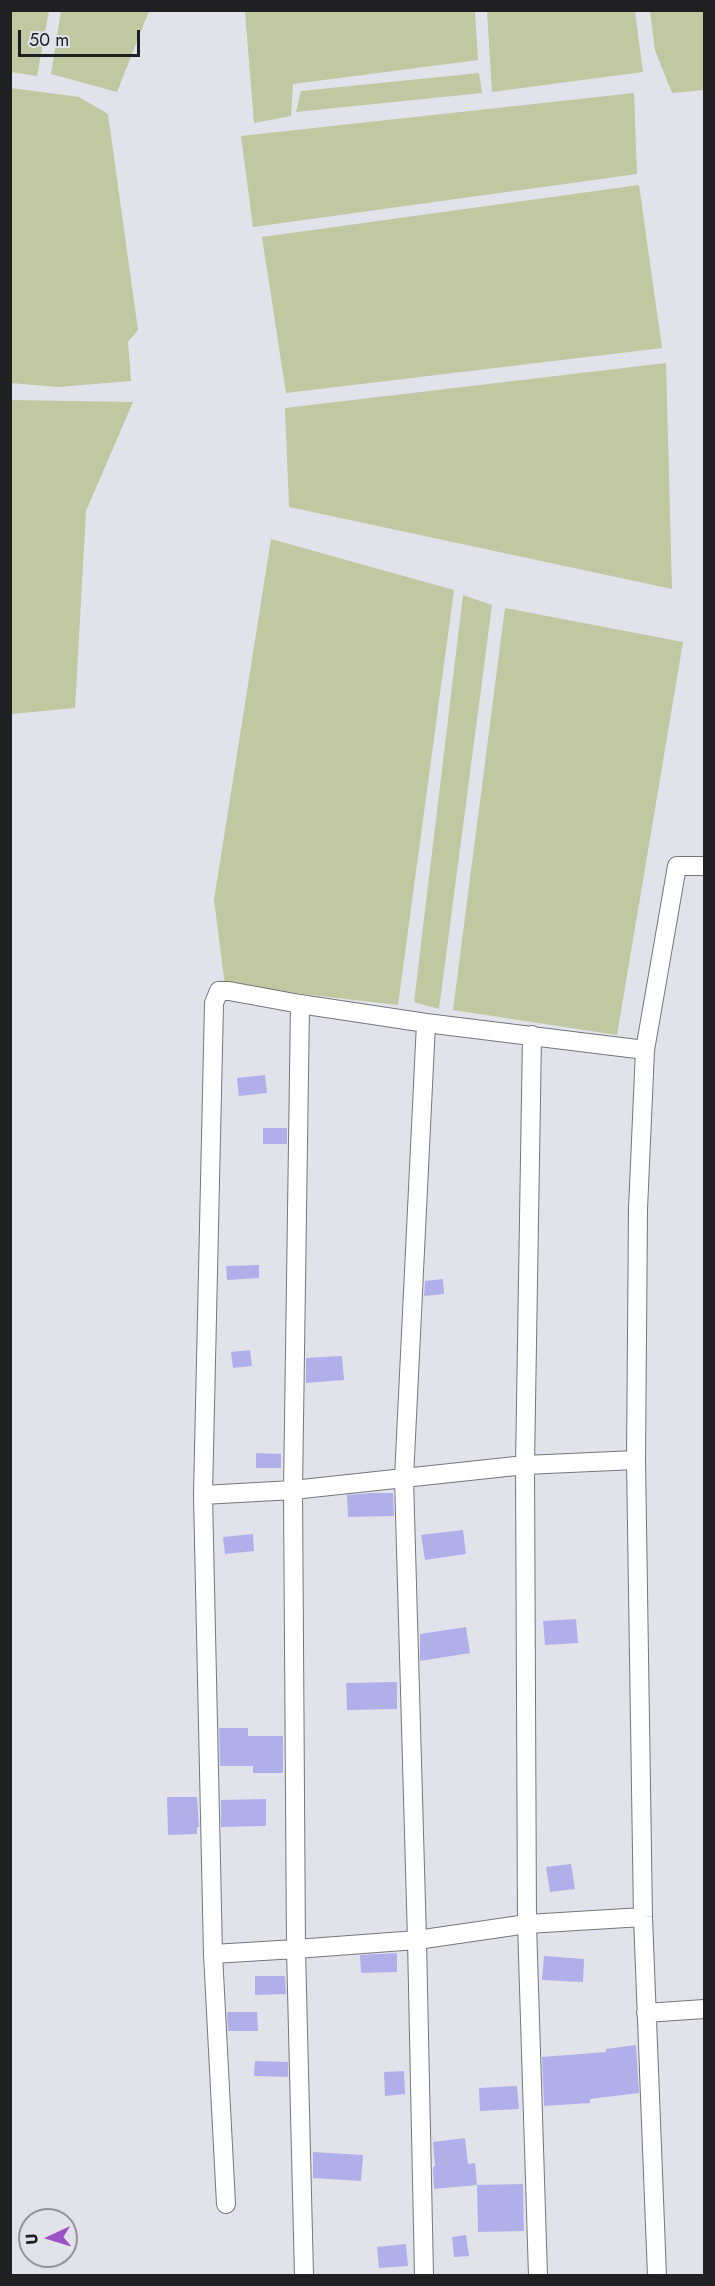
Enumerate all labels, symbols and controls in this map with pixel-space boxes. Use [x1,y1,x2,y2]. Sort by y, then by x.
scale bar [21,18,142,56]
text: 50 m [29,27,69,53]
north arrow [18,2208,78,2268]
text: U [20,2233,43,2246]

